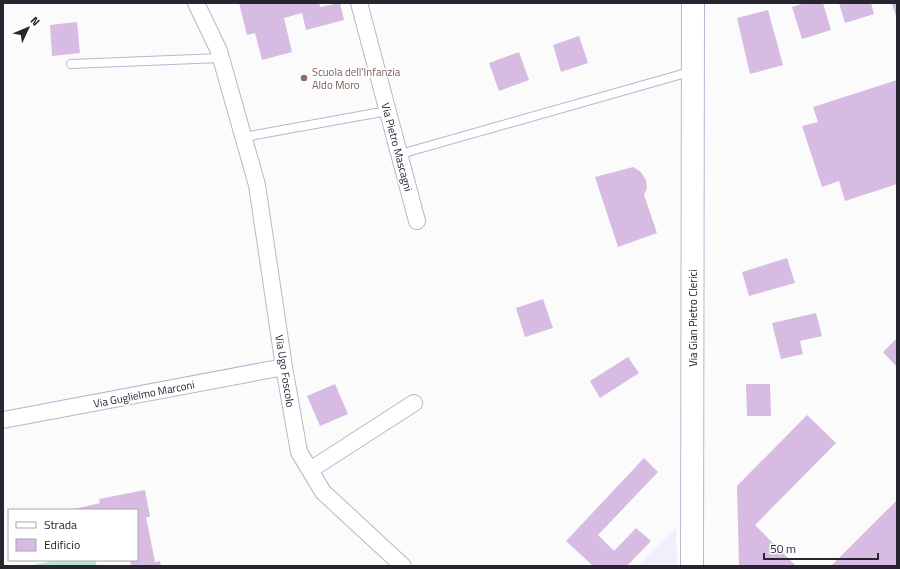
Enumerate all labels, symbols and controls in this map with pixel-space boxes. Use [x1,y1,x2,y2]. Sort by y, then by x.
north arrow [8,8,48,48]
text: N [27,13,44,29]
place label: Scuola dell'Infanzia Aldo Moro [312,64,401,93]
marker: Scuola dell'Infanzia Aldo Moro [299,73,309,83]
street label: Via Pietro Mascagni [377,101,417,193]
street label: Via Gian Pietro Clerici [685,269,701,367]
street label: Via Ugo Foscolo [271,334,299,408]
street label: Via Guglielmo Marconi [92,376,196,412]
legend [8,509,138,561]
text: Strada [44,515,77,534]
text: Edificio [44,535,80,554]
scale bar [764,535,878,561]
text: 50 m [770,539,796,558]

